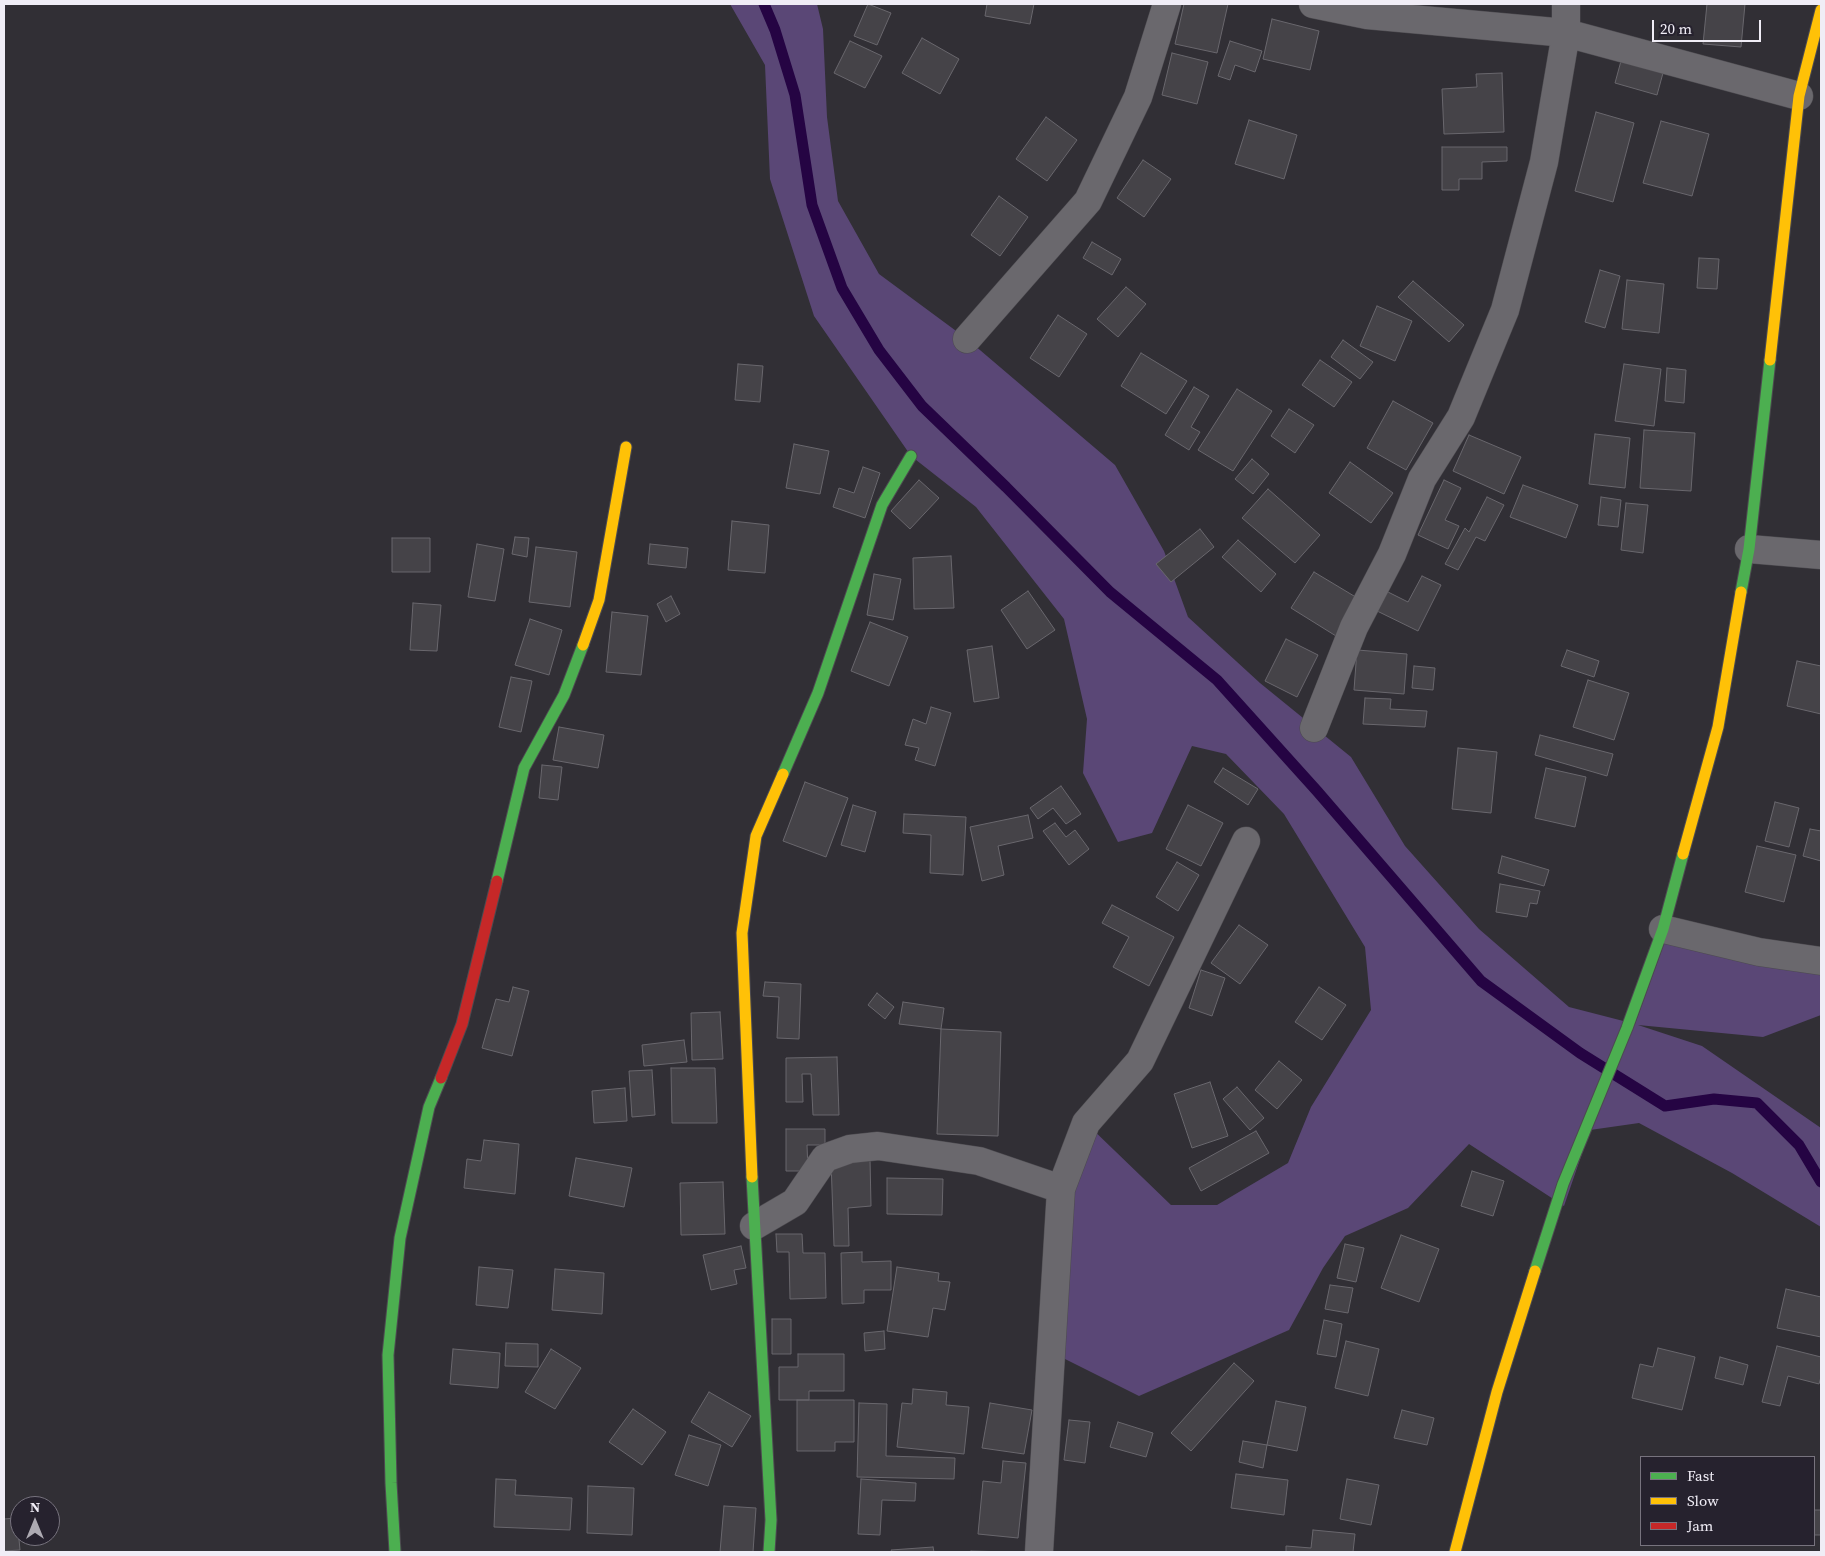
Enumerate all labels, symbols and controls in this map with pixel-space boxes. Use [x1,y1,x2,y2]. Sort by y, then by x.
scale bar [1655,10,1764,42]
text: 20 m [1660,18,1692,39]
legend [1640,1456,1815,1546]
text: Fast [1687,1465,1714,1486]
text: Slow [1687,1490,1719,1511]
north arrow [10,1496,60,1546]
text: N [30,1497,40,1517]
text: Jam [1687,1515,1713,1536]

